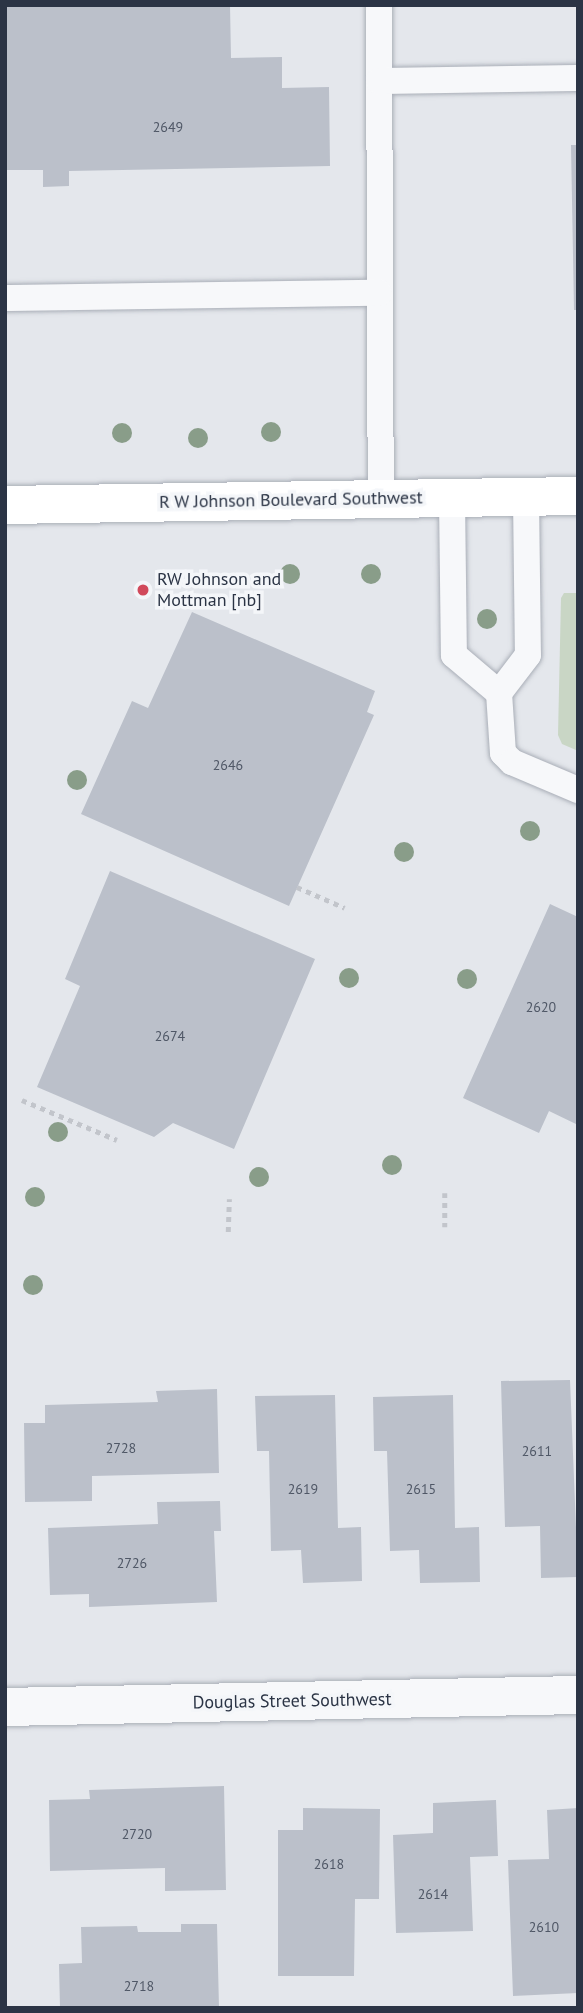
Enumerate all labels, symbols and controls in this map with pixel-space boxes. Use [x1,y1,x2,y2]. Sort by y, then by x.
house number: 2649 [153,119,183,135]
street label: R W Johnson Boulevard Southwest [159,487,423,513]
place label: RW Johnson and Mottman [nb] [157,569,282,612]
marker: RW Johnson and Mottman [nb] [135,582,151,598]
house number: 2646 [213,757,243,773]
house number: 2620 [526,999,556,1015]
house number: 2674 [155,1028,185,1044]
house number: 2728 [106,1440,136,1456]
house number: 2611 [522,1443,552,1459]
house number: 2619 [288,1481,318,1497]
house number: 2615 [406,1481,436,1497]
house number: 2726 [117,1555,147,1571]
street label: Douglas Street Southwest [192,1688,392,1714]
house number: 2720 [122,1826,152,1842]
house number: 2618 [314,1856,344,1872]
house number: 2614 [418,1886,448,1902]
house number: 2610 [529,1919,559,1935]
house number: 2718 [124,1978,154,1994]

